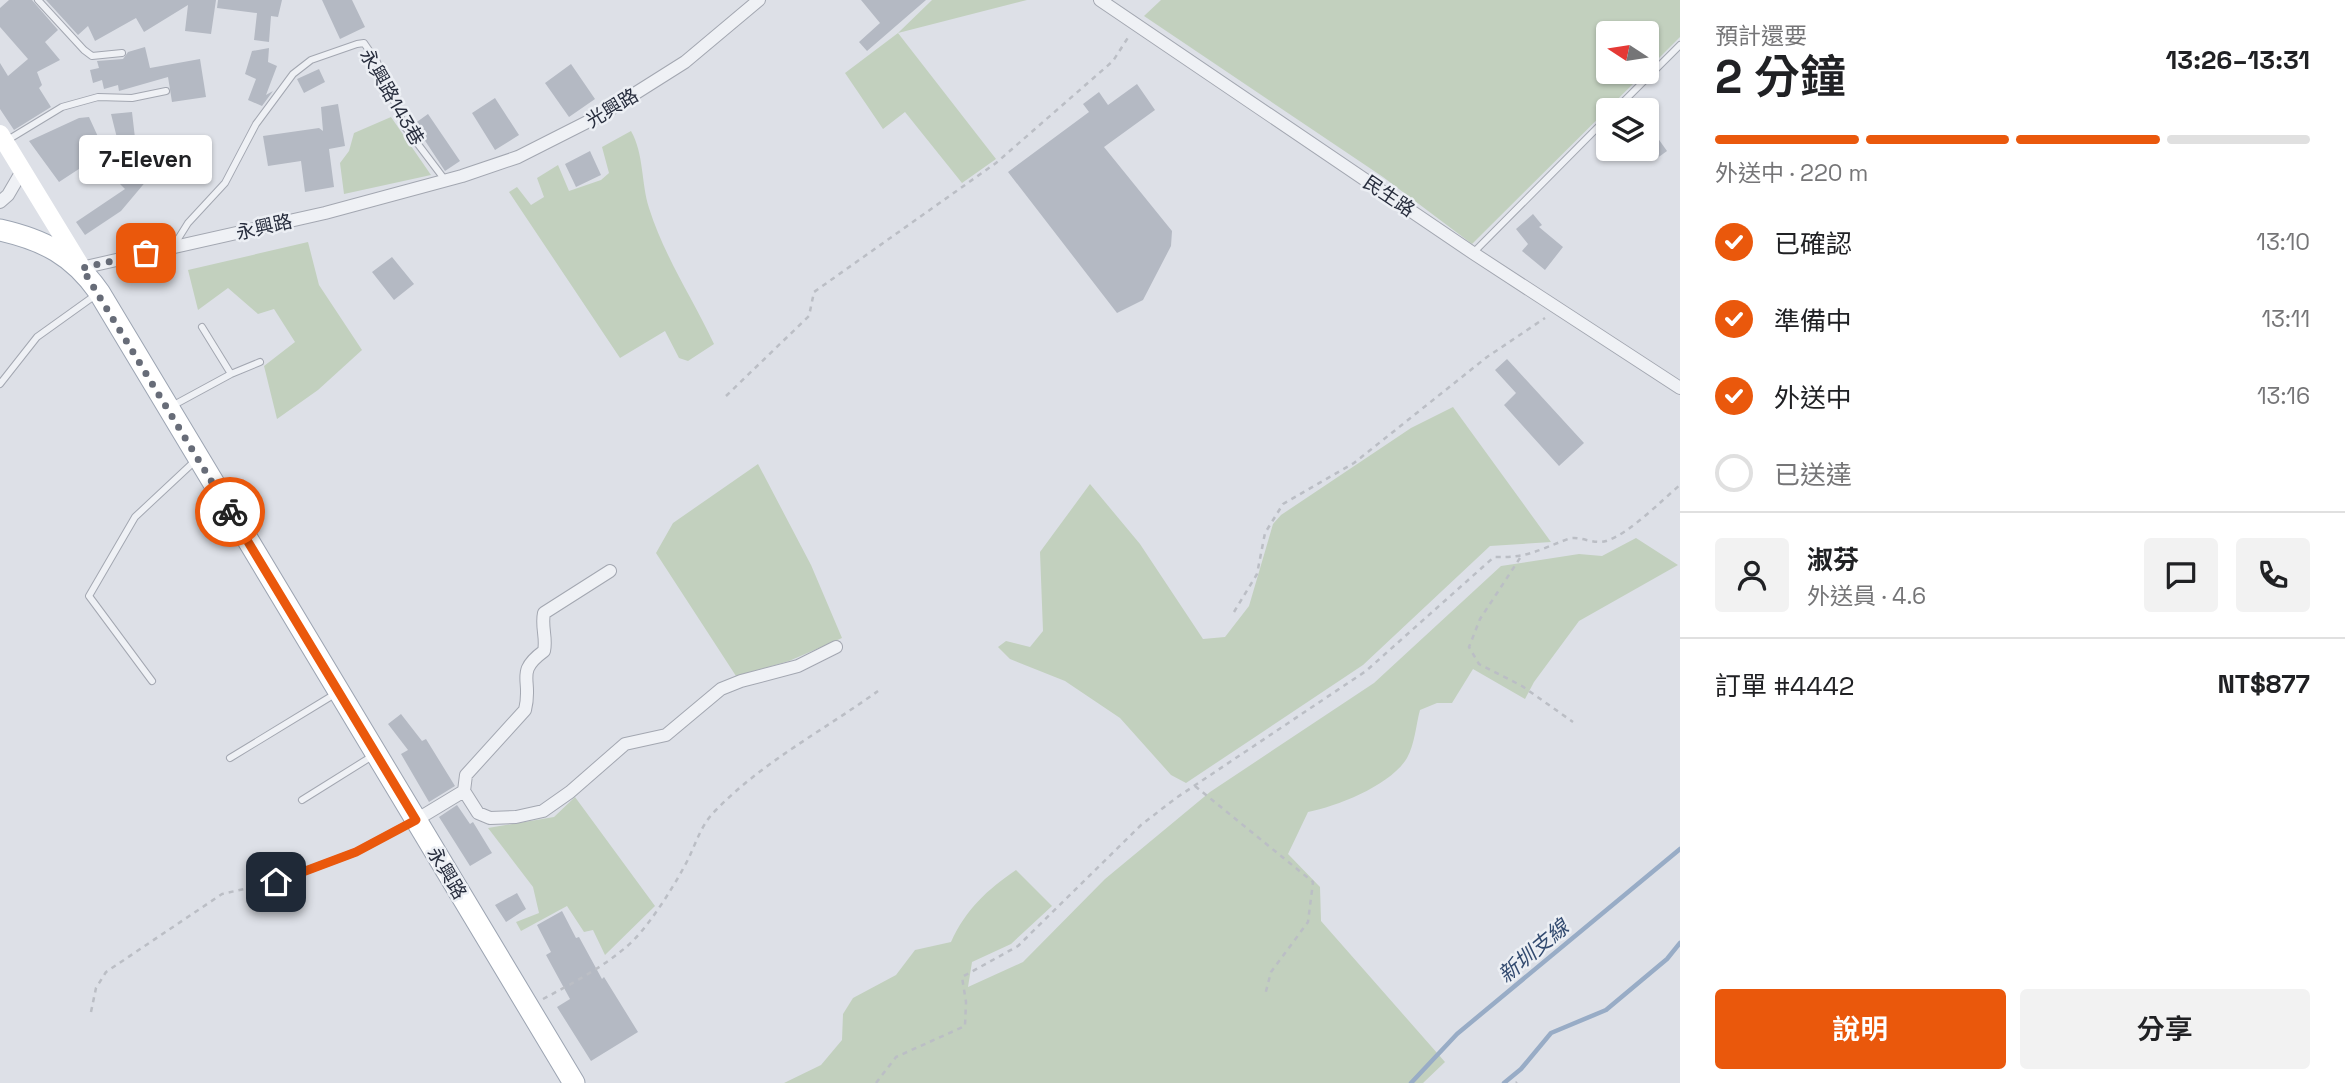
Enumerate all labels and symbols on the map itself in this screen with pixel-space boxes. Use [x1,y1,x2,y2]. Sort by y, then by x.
north arrow [1596,21,1659,84]
street label: 永興路143巷 [354,44,430,150]
street label: 光興路 [581,83,643,133]
callout: 7-Eleven [80,134,212,183]
street label: 民生路 [1358,170,1420,222]
street label: 永興路 [233,208,295,246]
pin [116,223,176,283]
courier [195,477,265,547]
street label: 永興路 [422,842,472,904]
pin [246,852,306,912]
water label: 新圳支線 [1492,912,1575,988]

